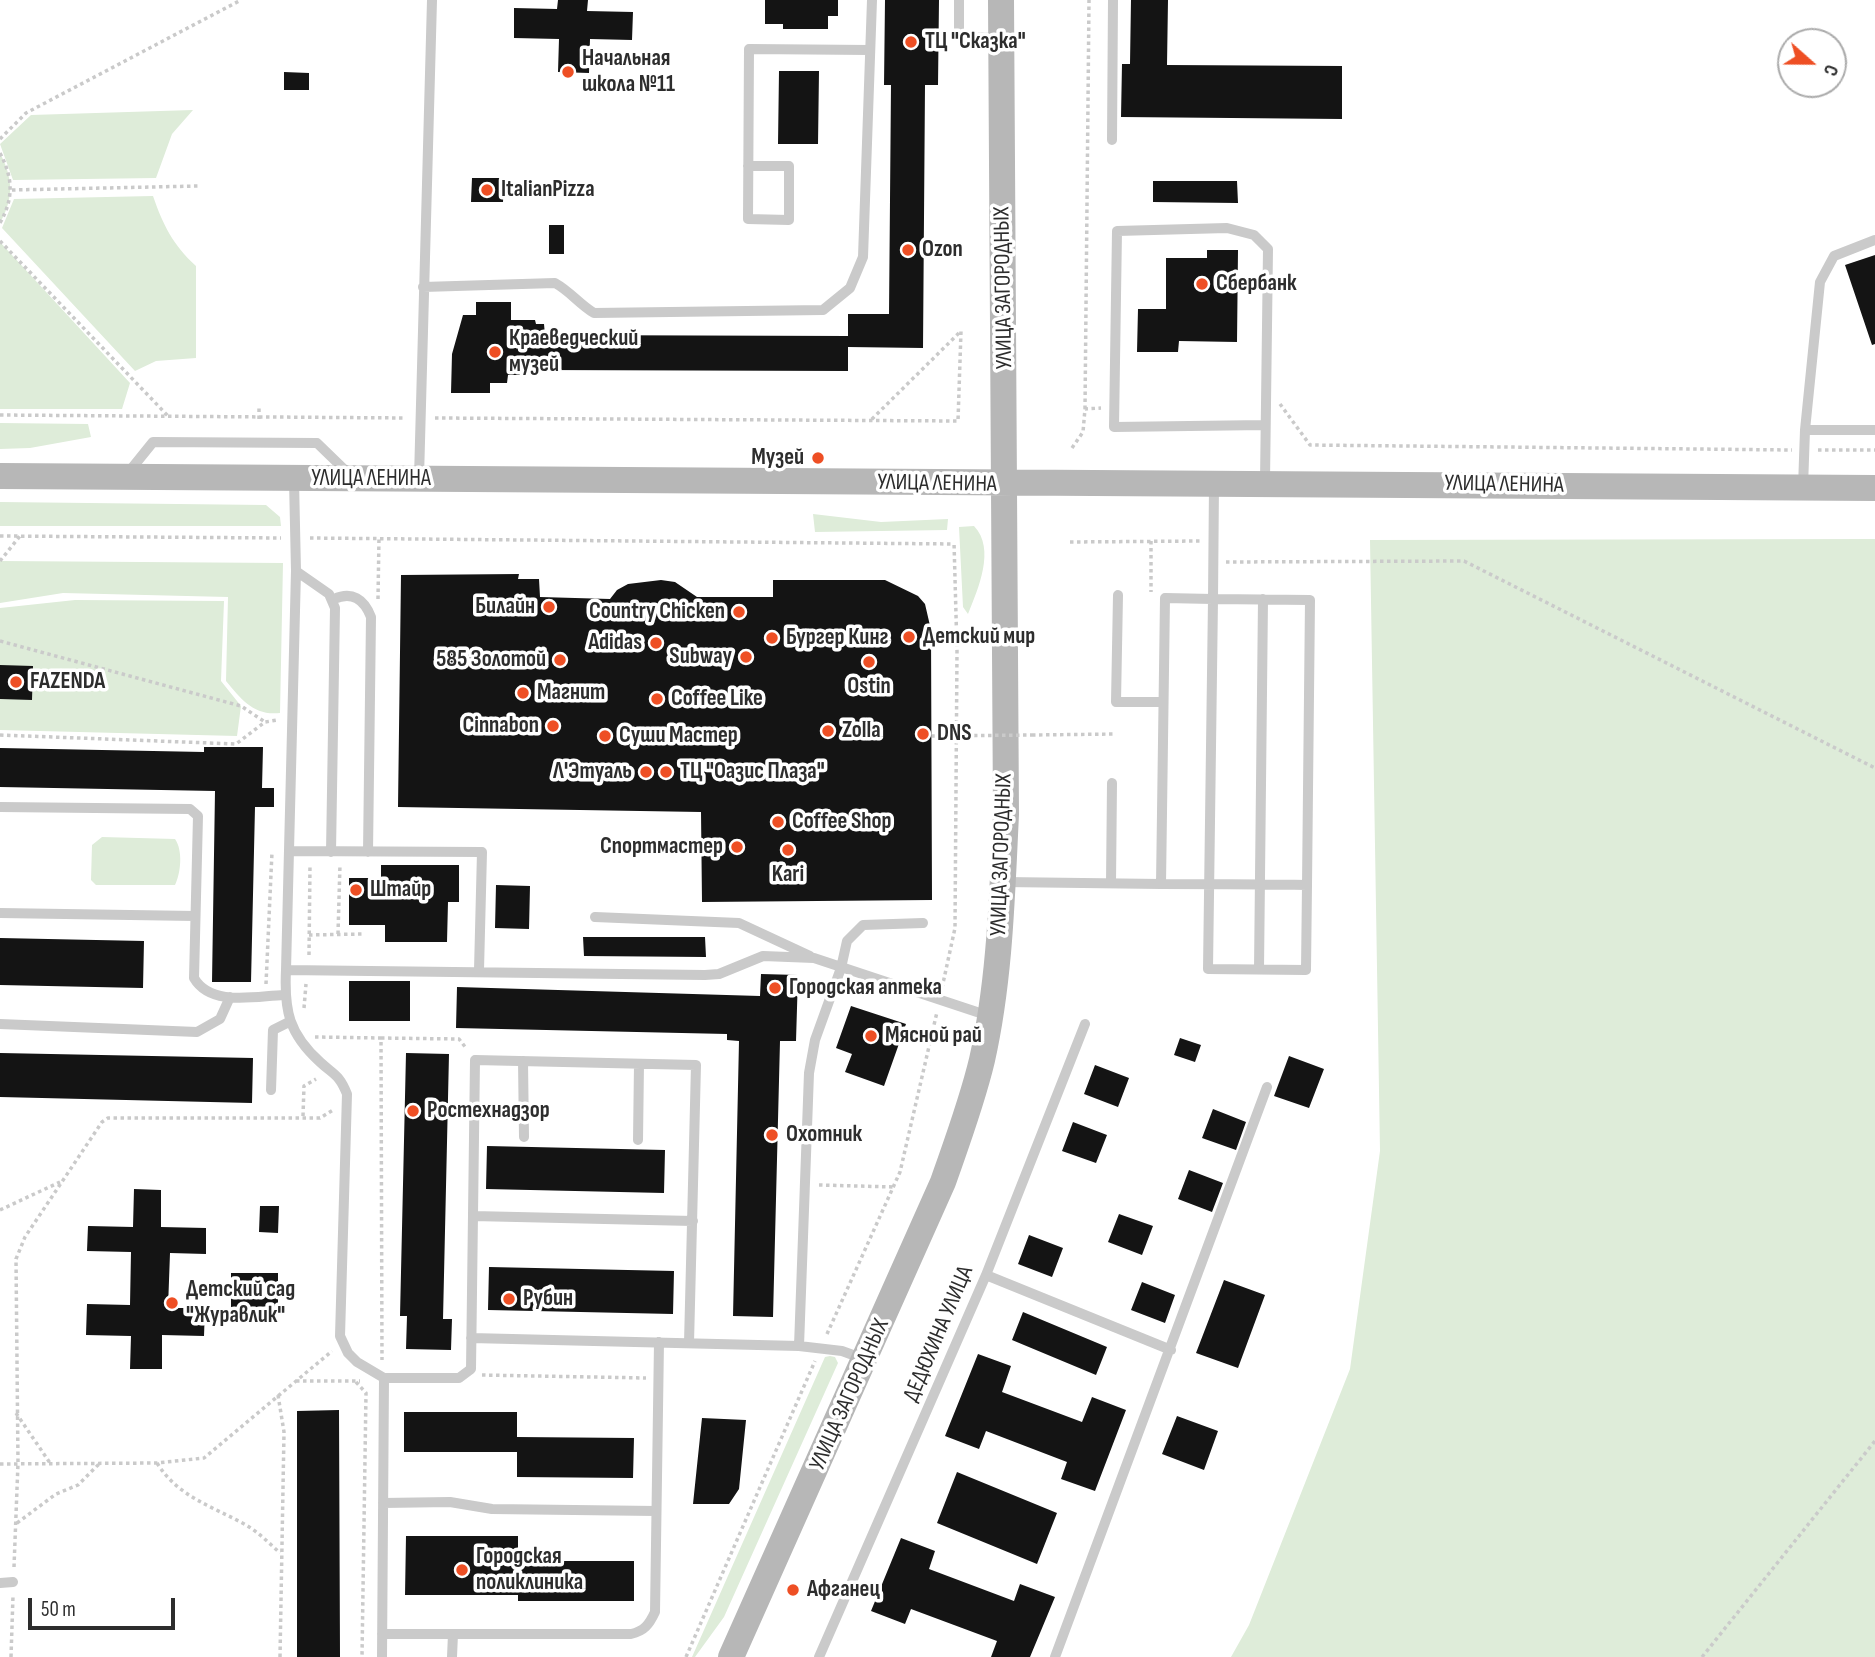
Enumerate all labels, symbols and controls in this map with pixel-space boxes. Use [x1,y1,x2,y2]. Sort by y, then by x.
place label: ТЦ "Сказка" [925,28,1026,56]
north arrow [1777,28,1847,98]
marker: ТЦ "Сказка" [903,34,919,50]
place label: Начальная школа №11 [582,45,675,99]
text: С [1818,61,1843,79]
marker: Начальная школа №11 [560,64,576,80]
place label: ItalianPizza [501,176,595,204]
marker: ItalianPizza [479,182,495,198]
street label: УЛИЦА ЗАГОРОДНЫХ [989,206,1019,370]
place label: Ozon [922,236,963,264]
marker: Ozon [900,242,916,258]
place label: Сбербанк [1216,270,1297,298]
marker: Сбербанк [1194,276,1210,292]
place label: Краеведческий музей [509,325,638,379]
marker: Краеведческий музей [487,344,503,360]
place label: Музей [751,444,804,472]
marker: Музей [810,450,826,466]
street label: УЛИЦА ЛЕНИНА [311,465,431,493]
street label: УЛИЦА ЛЕНИНА [877,469,997,499]
street label: УЛИЦА ЛЕНИНА [1444,470,1564,500]
place label: Билайн [475,593,535,621]
place label: Country Chicken [589,598,725,626]
marker: Билайн [541,599,557,615]
marker: Country Chicken [731,604,747,620]
place label: Детский мир [923,623,1035,651]
place label: Бургер Кинг [786,624,888,652]
place label: Adidas [588,629,642,657]
marker: Детский мир [901,629,917,645]
marker: Бургер Кинг [764,630,780,646]
marker: Adidas [648,635,664,651]
place label: Subway [669,643,732,671]
place label: 585 Золотой [436,646,546,674]
marker: Subway [738,649,754,665]
marker: 585 Золотой [552,652,568,668]
marker: Ostin [861,654,877,670]
place label: FAZENDA [30,668,105,696]
place label: Ostin [847,673,891,701]
marker: FAZENDA [8,674,24,690]
place label: Магнит [537,679,605,707]
marker: Магнит [515,685,531,701]
place label: Coffee Like [671,685,763,713]
marker: Coffee Like [649,691,665,707]
place label: Cinnabon [462,712,539,740]
place label: Zolla [842,717,881,745]
marker: Cinnabon [545,718,561,734]
place label: DNS [937,720,972,748]
place label: Суши Мастер [619,722,738,750]
marker: Zolla [820,723,836,739]
marker: DNS [915,726,931,742]
marker: Суши Мастер [597,728,613,744]
place label: Л'Этуаль [553,758,632,786]
place label: ТЦ "Оазис Плаза" [680,758,825,786]
marker: Л'Этуаль [638,764,654,780]
marker: ТЦ "Оазис Плаза" [658,764,674,780]
street label: УЛИЦА ЗАГОРОДНЫХ [985,773,1019,937]
place label: Coffee Shop [792,808,892,836]
marker: Coffee Shop [770,814,786,830]
place label: Спортмастер [600,833,723,861]
marker: Спортмастер [729,839,745,855]
marker: Kari [780,842,796,858]
place label: Kari [772,861,804,889]
place label: Штайр [370,876,431,904]
marker: Штайр [348,882,364,898]
place label: Городская аптека [789,974,942,1002]
marker: Городская аптека [767,980,783,996]
place label: Мясной рай [885,1022,982,1050]
marker: Мясной рай [863,1028,879,1044]
place label: Ростехнадзор [427,1097,550,1125]
marker: Ростехнадзор [405,1103,421,1119]
place label: Охотник [786,1121,862,1149]
marker: Охотник [764,1127,780,1143]
street label: ДЕДЮХИНА УЛИЦА [898,1262,980,1406]
place label: Детский сад "Журавлик" [186,1276,295,1330]
place label: Рубин [523,1285,573,1313]
marker: Рубин [501,1291,517,1307]
marker: Детский сад "Журавлик" [164,1295,180,1311]
street label: УЛИЦА ЗАГОРОДНЫХ [804,1315,896,1475]
place label: Городская поликлиника [476,1543,583,1597]
marker: Городская поликлиника [454,1562,470,1578]
place label: Афганец [807,1576,880,1604]
marker: Афганец [785,1582,801,1598]
scale bar [32,1584,178,1628]
text: 50 m [41,1597,76,1622]

